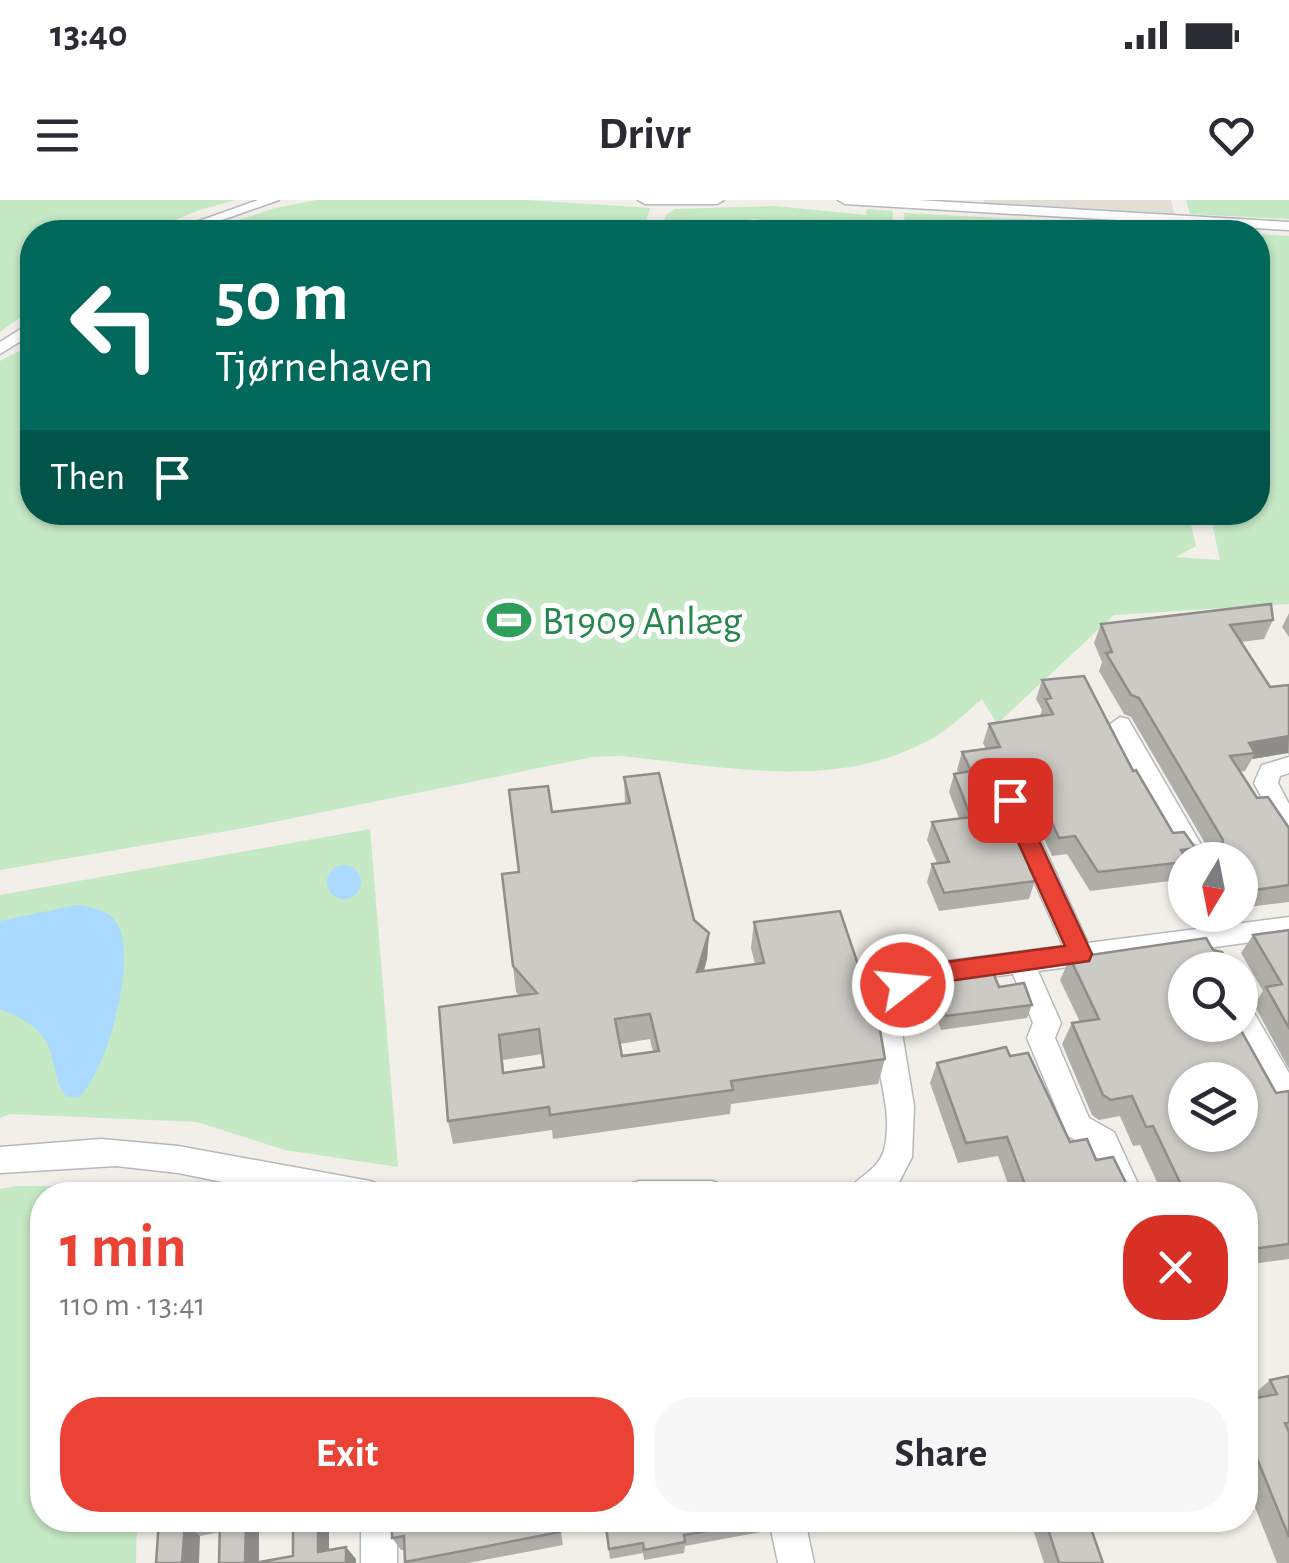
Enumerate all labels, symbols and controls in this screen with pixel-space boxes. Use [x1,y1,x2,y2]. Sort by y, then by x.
text: 13:40 [50,16,128,54]
icon: menu [30,108,85,163]
icon: heart [1204,108,1259,163]
text: Drivr [598,112,691,157]
icon: left [50,260,180,390]
text: 50 m [215,263,349,333]
text: Tjørnehaven [215,345,433,390]
icon: arrive [145,450,200,505]
text: Then [50,459,125,497]
sports icon: B1909 Anlæg [485,596,533,644]
place label: B1909 Anlæg [542,602,743,642]
pin [968,758,1053,843]
icon: arrive [983,773,1038,828]
north arrow [1168,842,1258,932]
map controls [1168,842,1258,1152]
position arrow [851,933,955,1037]
button: search [1168,952,1258,1042]
button: layers [1168,1062,1258,1152]
button: close [1123,1215,1228,1320]
text: 1 min [60,1218,186,1278]
text: 110 m · 13:41 [60,1289,206,1321]
button: Exit [60,1397,634,1512]
button: Share [654,1397,1228,1512]

